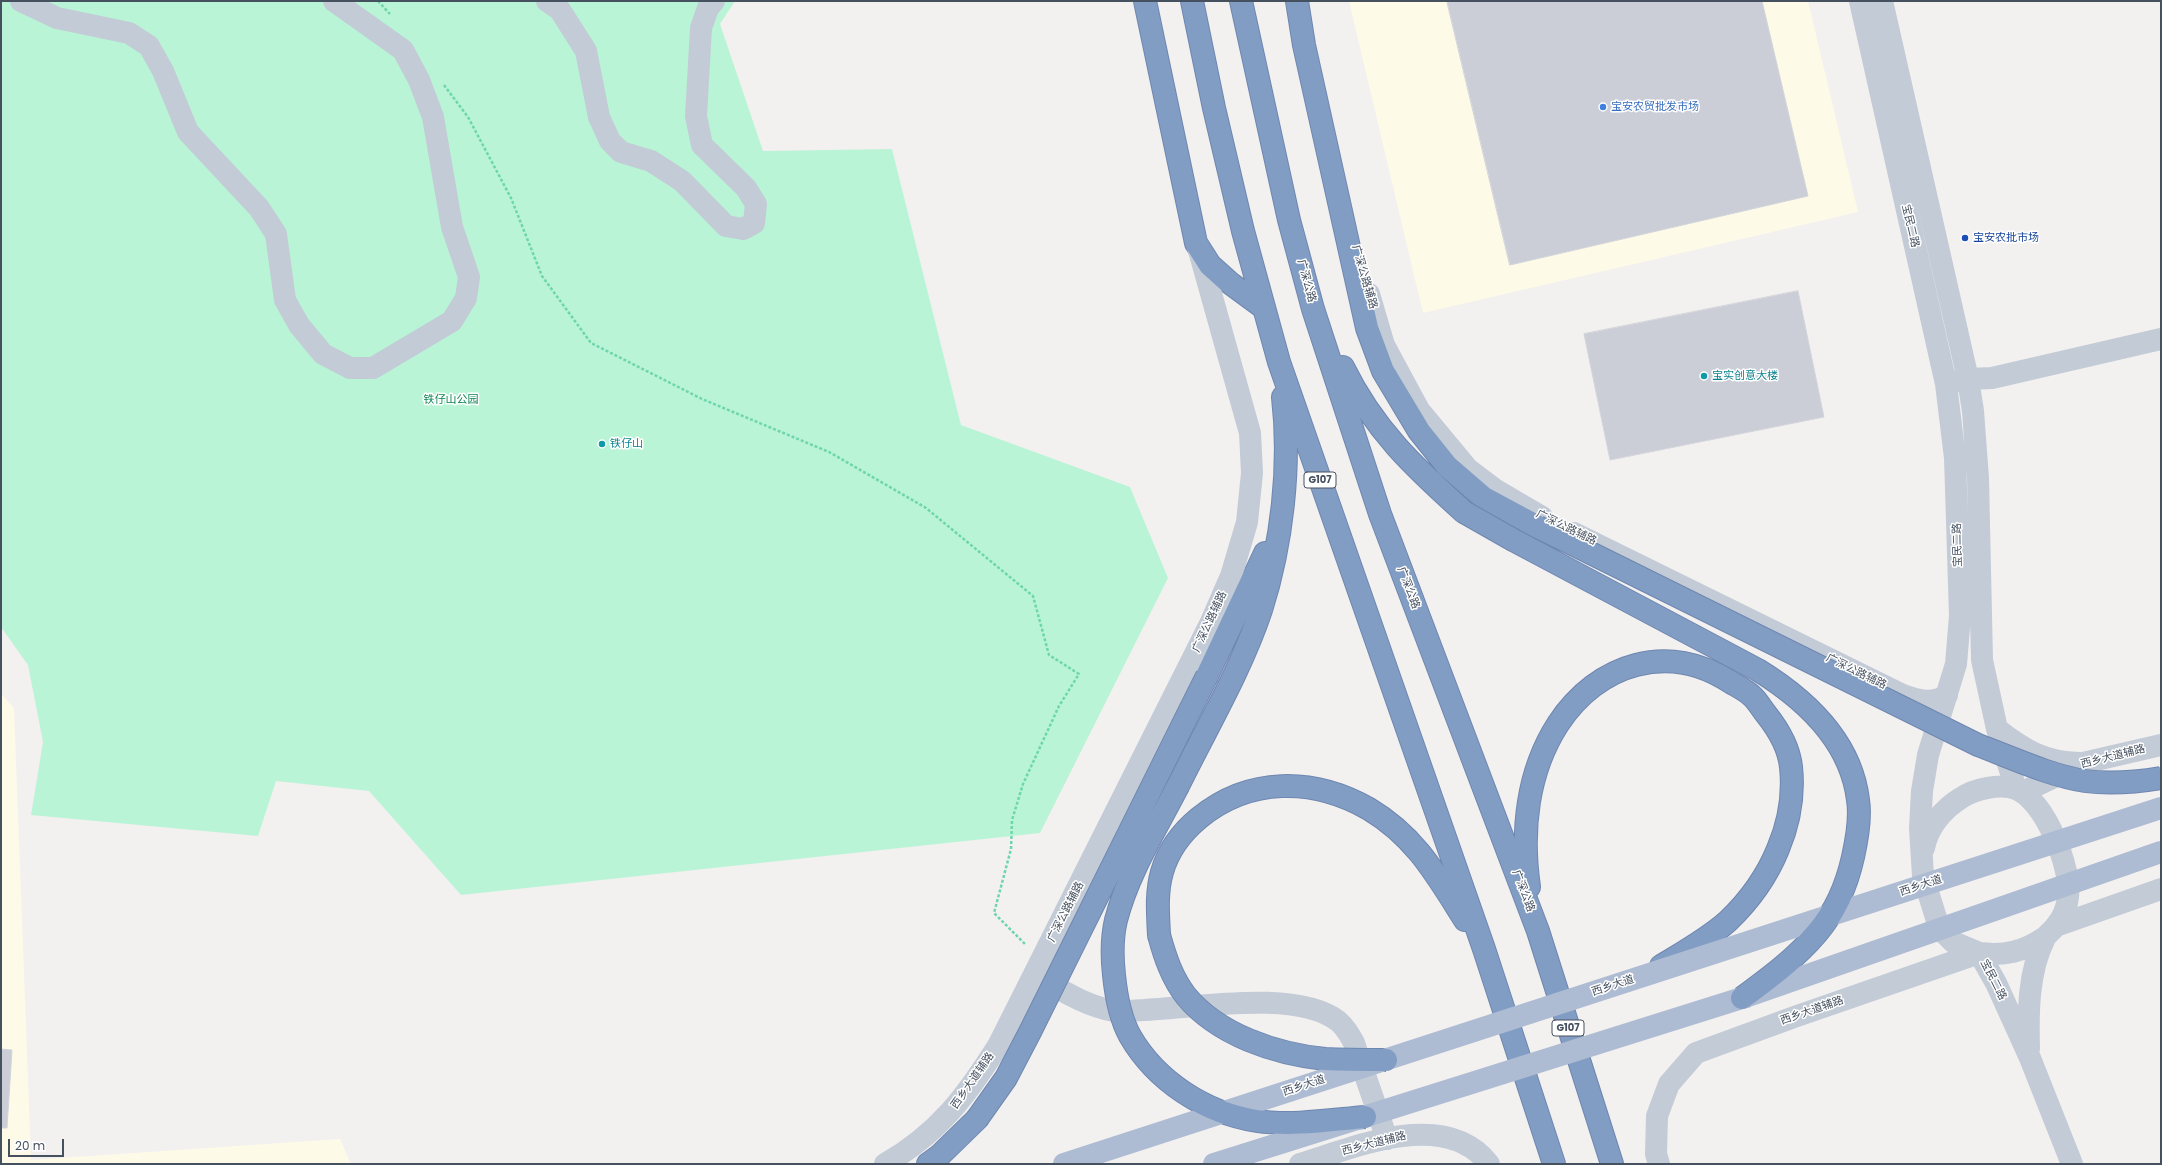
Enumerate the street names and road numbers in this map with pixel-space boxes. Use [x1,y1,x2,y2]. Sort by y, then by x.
street label: 宝民二路 [1899,203,1921,249]
street label: 广深公路辅路 [1349,243,1379,311]
street label: 广深公路 [1294,258,1318,304]
road number: G107 [1304,472,1336,488]
street label: 广深公路辅路 [1533,508,1599,548]
street label: 宝民二路 [1951,523,1965,567]
street label: 广深公路 [1394,565,1422,611]
street label: 广深公路辅路 [1190,589,1230,655]
street label: 广深公路辅路 [1823,652,1889,692]
street label: 西乡大道辅路 [2079,743,2147,771]
street label: 广深公路 [1509,868,1537,914]
street label: 西乡大道 [1898,873,1944,899]
street label: 广深公路辅路 [1045,880,1087,944]
street label: 宝民二路 [1977,957,2009,1003]
street label: 西乡大道 [1590,973,1636,999]
street label: 西乡大道辅路 [1779,994,1845,1028]
road number: G107 [1552,1020,1584,1036]
street label: 西乡大道辅路 [949,1050,997,1112]
street label: 西乡大道 [1281,1073,1327,1099]
street label: 西乡大道辅路 [1340,1130,1408,1158]

